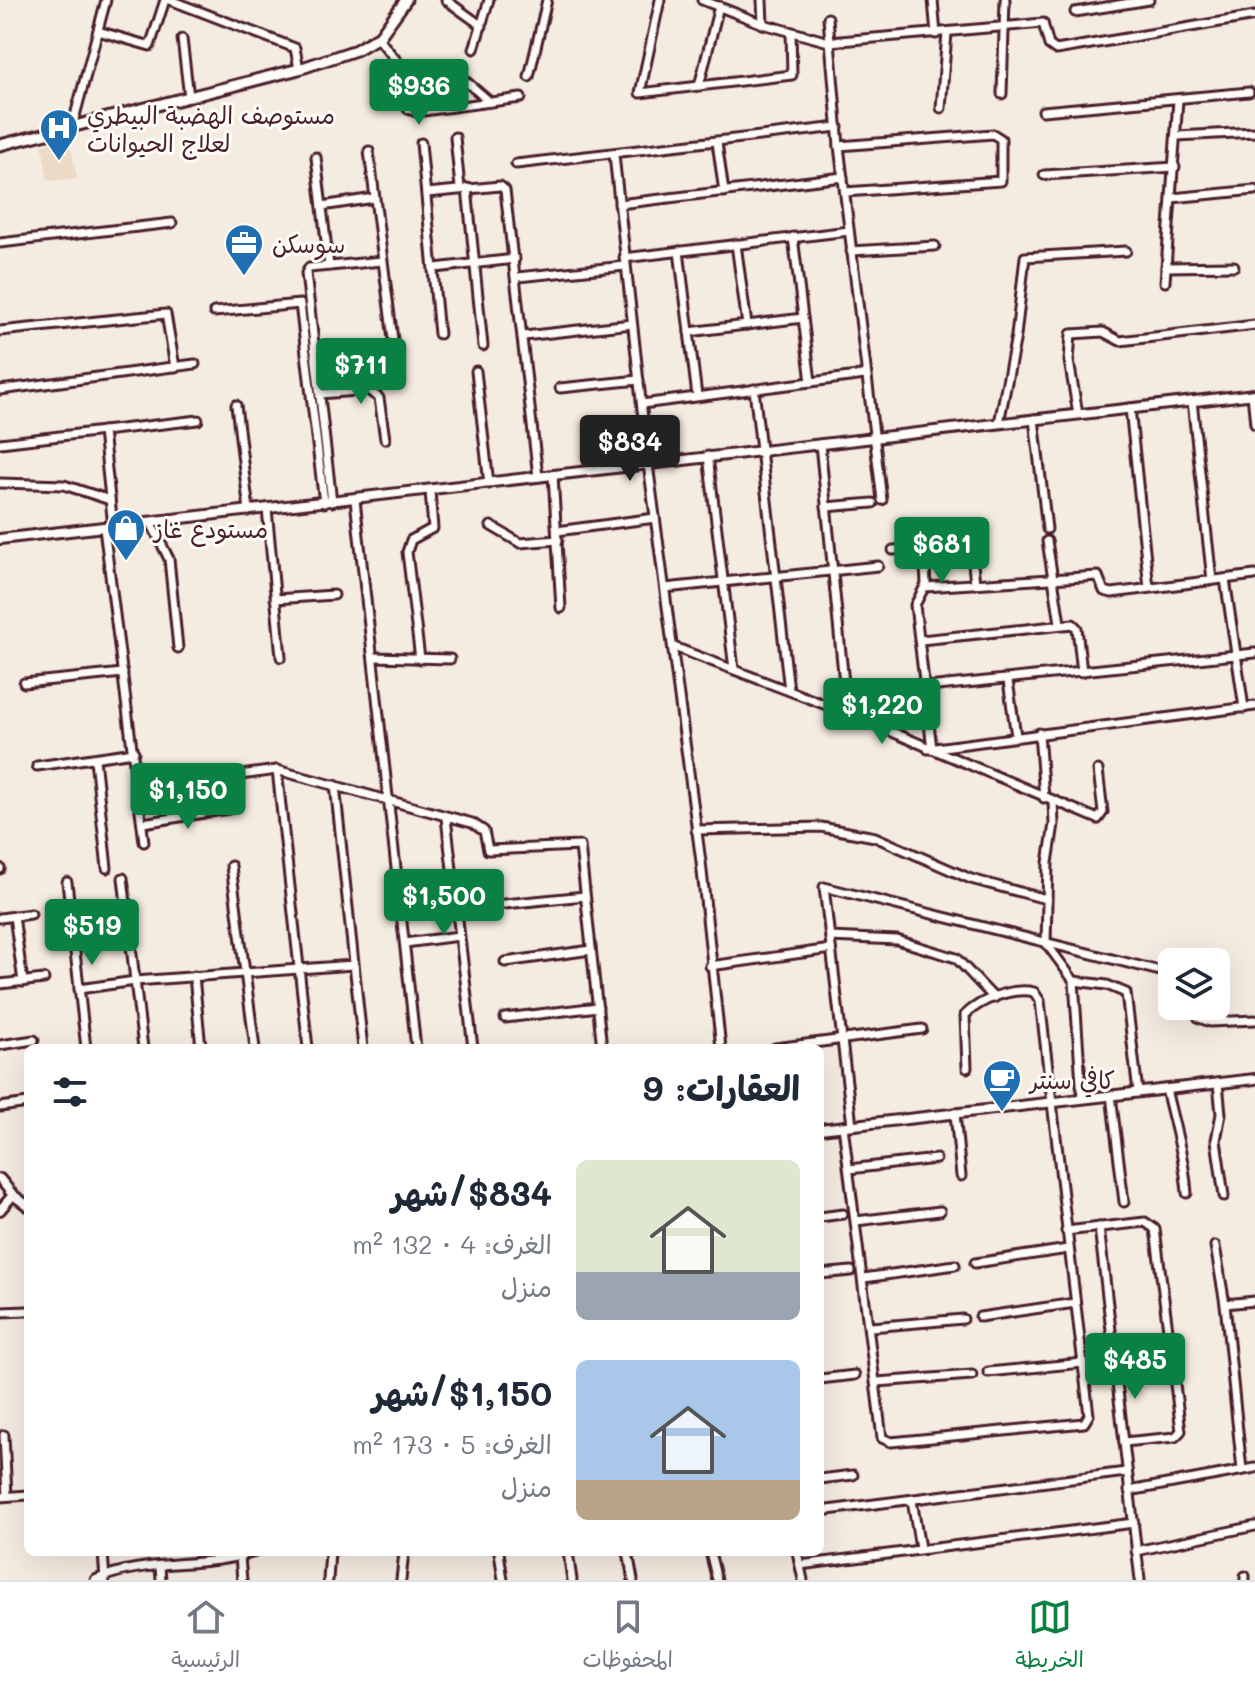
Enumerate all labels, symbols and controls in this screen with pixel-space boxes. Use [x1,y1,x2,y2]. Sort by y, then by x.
pin: $936 [372,59,466,127]
text: $936 [387,68,451,102]
place label: مستوصف الهضبة البيطري لعلاج الحيوانات [87,99,335,160]
hospital icon: مستوصف الهضبة البيطري لعلاج الحيوانات [38,107,80,162]
office icon: سوسكن [223,222,265,277]
place label: سوسكن [272,228,345,260]
pin: $711 [314,338,408,406]
text: $711 [334,347,388,381]
pin: $834 [583,415,677,483]
text: $834 [598,424,662,458]
shop icon: مستودع غاز [105,507,147,562]
place label: مستودع غاز [152,513,268,547]
pin: $681 [895,517,989,585]
text: $681 [912,526,972,560]
pin: $1,220 [817,678,947,746]
text: $1,220 [841,687,923,721]
pin: $1,150 [123,763,253,831]
text: $1,150 [149,772,228,806]
pin: $1,500 [379,869,509,937]
text: $1,500 [402,878,486,912]
pin: $519 [45,899,139,967]
text: $519 [63,908,121,942]
map controls [1158,948,1230,1020]
button: layers [1158,948,1230,1020]
cafe icon: كافي سنتر [981,1058,1023,1113]
place label: كافي سنتر [1028,1064,1115,1098]
text: العقارات: 9 [643,1065,800,1110]
icon: filters [48,1070,92,1114]
text: $834/شهر [392,1170,552,1215]
icon: home [640,1192,736,1288]
text: الغرف: 4 · 132 m² [352,1227,552,1261]
text: منزل [501,1270,552,1304]
pin: $485 [1088,1333,1182,1401]
text: $485 [1103,1342,1167,1376]
text: $1,150/شهر [372,1370,552,1415]
icon: home [640,1392,736,1488]
text: الغرف: 5 · 173 m² [352,1427,552,1461]
text: منزل [501,1470,552,1504]
tab: الرئيسية [171,1595,240,1679]
tab: المحفوظات [582,1595,673,1679]
tab: الخريطة [1015,1595,1084,1679]

